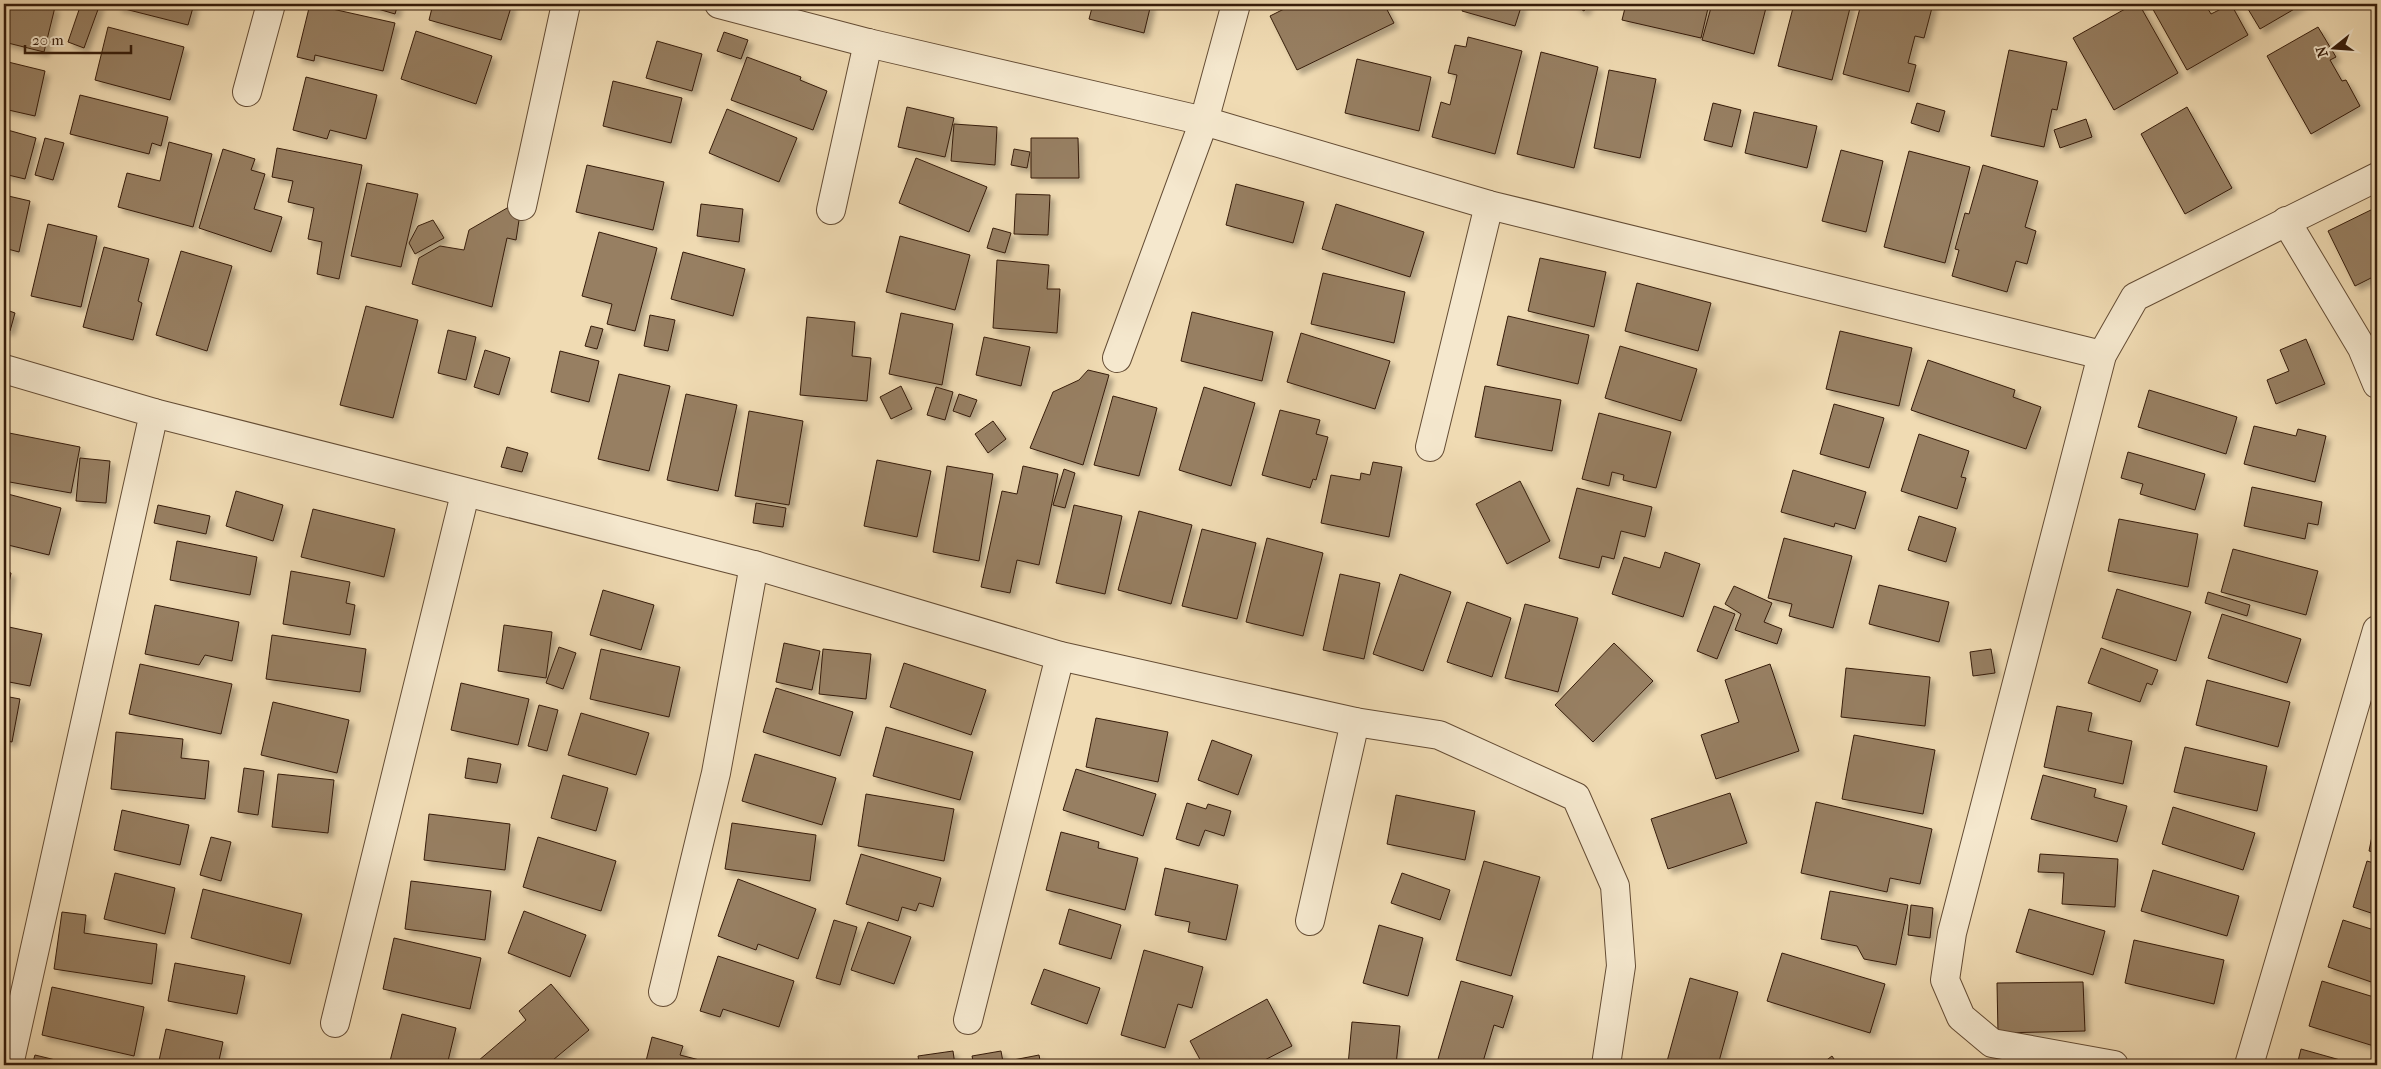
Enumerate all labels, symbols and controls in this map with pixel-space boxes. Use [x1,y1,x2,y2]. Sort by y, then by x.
scale bar [25,22,131,54]
north arrow [2308,22,2358,72]
text: 20 m [32,31,64,49]
text: N [2312,44,2332,59]

